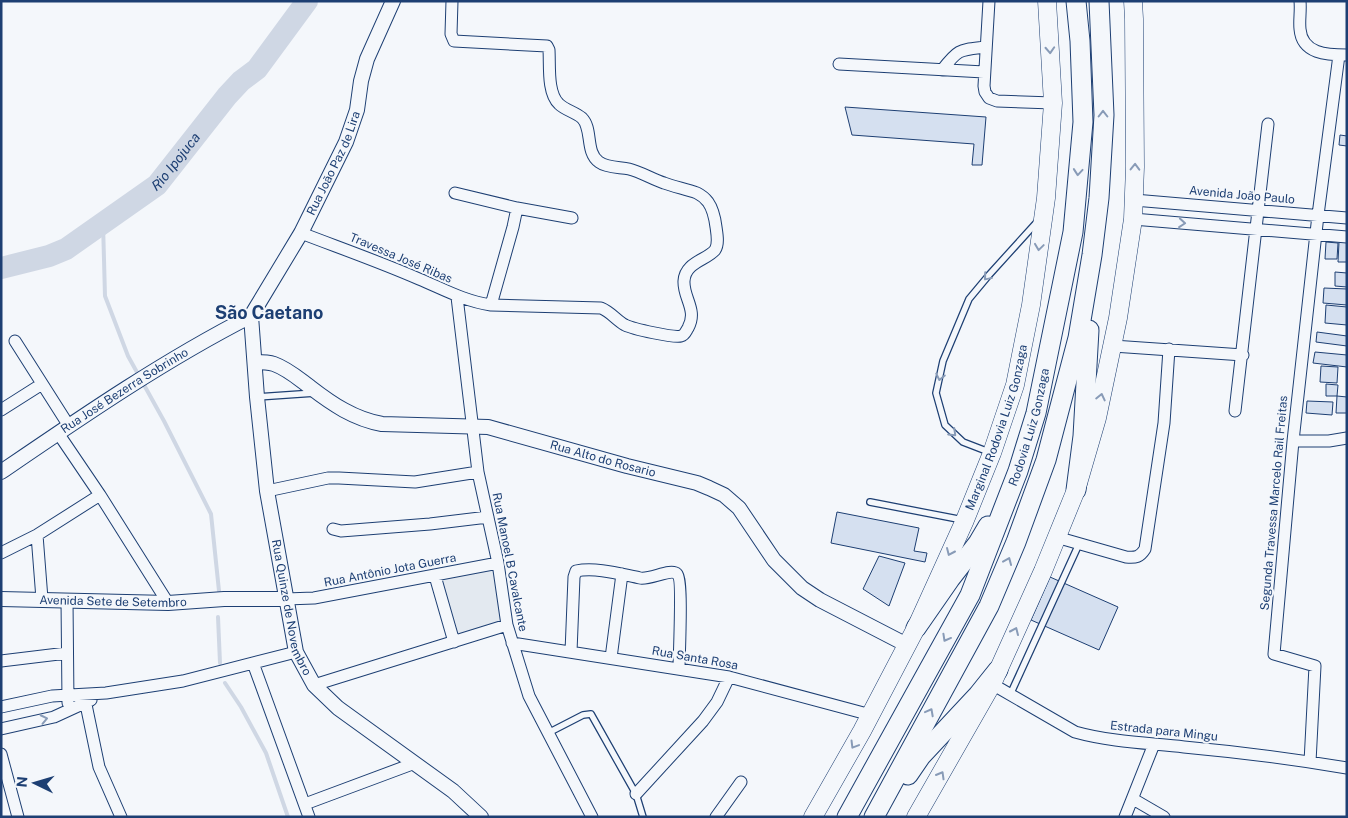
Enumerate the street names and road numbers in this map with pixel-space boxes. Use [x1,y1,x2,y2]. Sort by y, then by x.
street label: Rua João Paz de Lira [304,109,363,218]
street label: Avenida João Paulo [1189,183,1296,207]
street label: Travessa José Ribas [348,230,454,286]
street label: Marginal Rodovia Luiz Gonzaga [962,342,1030,512]
street label: Rua José Bezerra Sobrinho [58,345,191,436]
street label: Rodovia Luiz Gonzaga [1005,367,1053,487]
street label: Segunda Travessa Marcelo Rail Freitas [1258,395,1290,611]
street label: Rua Alto do Rosario [548,438,657,480]
street label: Rua Manoel B Cavalcante [490,491,530,633]
street label: Rua Quinze de Novembro [269,538,315,678]
street label: Rua Antônio Jota Guerra [323,550,457,590]
street label: Avenida Sete de Setembro [39,593,187,610]
street label: Rua Santa Rosa [651,644,739,672]
street label: Estrada para Mingu [1109,718,1219,744]

